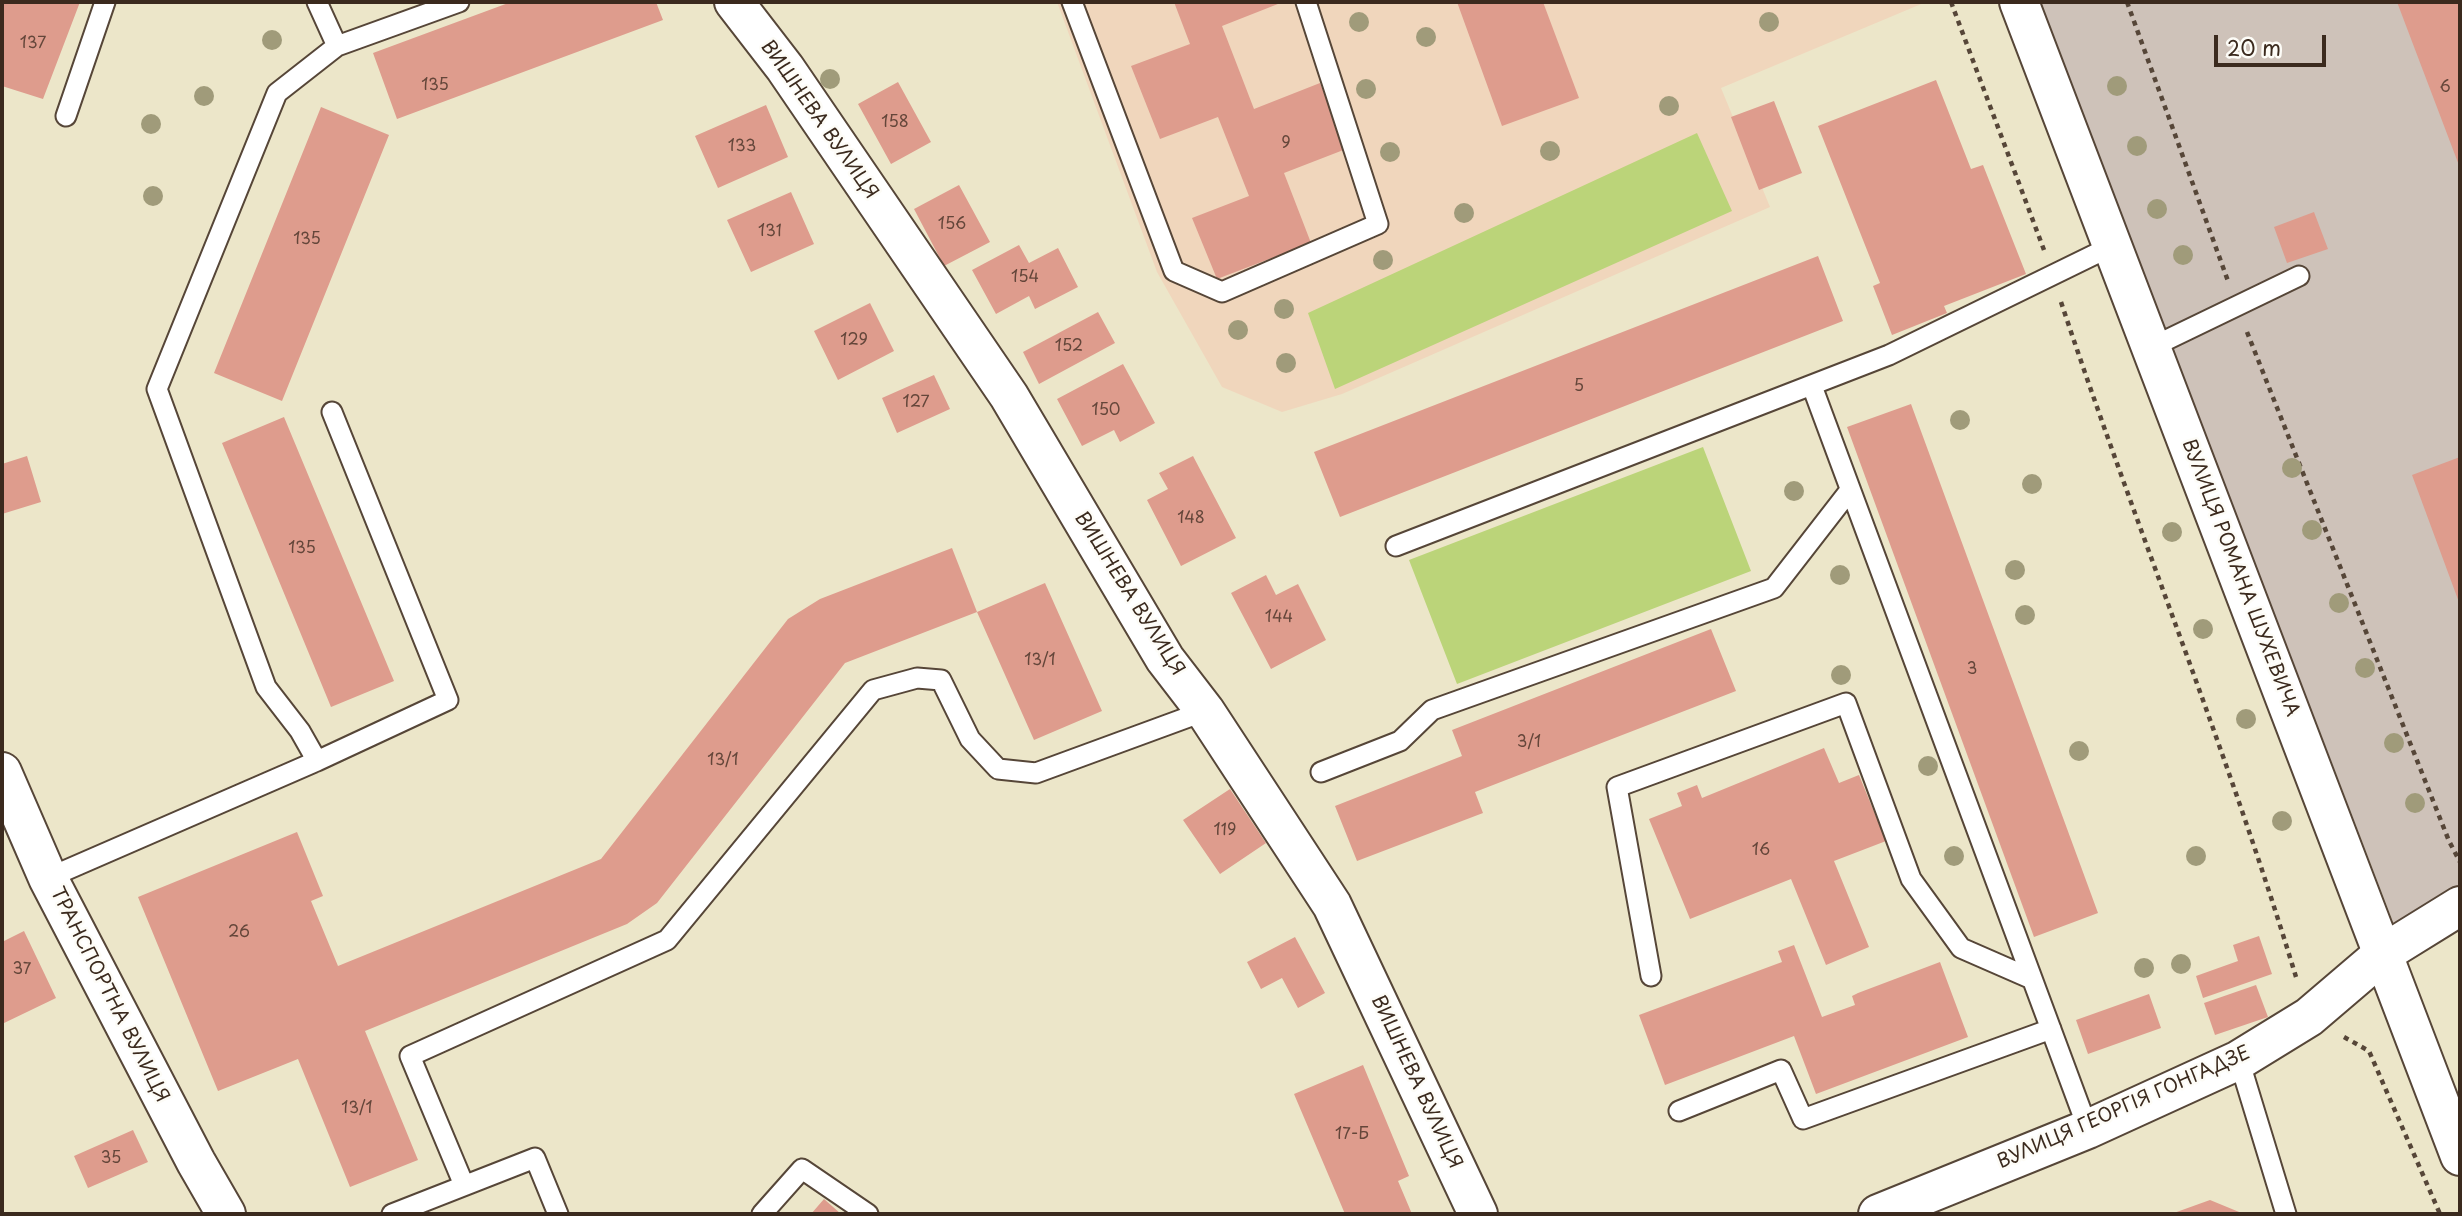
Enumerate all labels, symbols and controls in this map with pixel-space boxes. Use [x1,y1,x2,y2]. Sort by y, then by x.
scale bar [2217,21,2329,65]
text: 20 m [2227,31,2281,63]
house number: 137 [20,34,46,54]
street label: ВИШНЕВА ВУЛИЦЯ [756,36,882,204]
house number: 135 [421,76,449,96]
house number: 6 [2439,78,2451,98]
house number: 158 [881,113,909,133]
house number: 9 [1281,134,1291,154]
house number: 133 [728,137,756,157]
house number: 156 [938,215,966,235]
house number: 131 [758,222,782,242]
house number: 135 [293,230,321,250]
house number: 154 [1011,268,1039,288]
house number: 129 [840,331,868,351]
house number: 152 [1055,337,1083,357]
house number: 5 [1574,377,1584,397]
house number: 127 [902,393,930,413]
house number: 150 [1091,401,1121,421]
street label: ВУЛИЦЯ РОМАНА ШУХЕВИЧА [2176,436,2304,720]
street label: ВИШНЕВА ВУЛИЦЯ [1069,508,1189,680]
house number: 148 [1177,509,1205,529]
house number: 135 [288,539,316,559]
house number: 144 [1265,608,1293,628]
house number: 13/1 [1024,651,1056,671]
house number: 3 [1967,660,1977,680]
house number: 3/1 [1517,733,1541,753]
house number: 13/1 [707,751,739,771]
house number: 119 [1214,821,1236,841]
house number: 16 [1752,841,1770,861]
street label: ТРАНСПОРТНА ВУЛИЦЯ [45,884,173,1106]
house number: 26 [228,923,250,943]
house number: 37 [13,960,31,980]
street label: ВИШНЕВА ВУЛИЦЯ [1366,992,1466,1172]
street label: ВУЛИЦЯ ГЕОРГІЯ ГОНГАДЗЕ [1994,1042,2254,1174]
house number: 13/1 [341,1099,373,1119]
house number: 17-Б [1335,1125,1369,1145]
house number: 35 [101,1149,121,1169]

